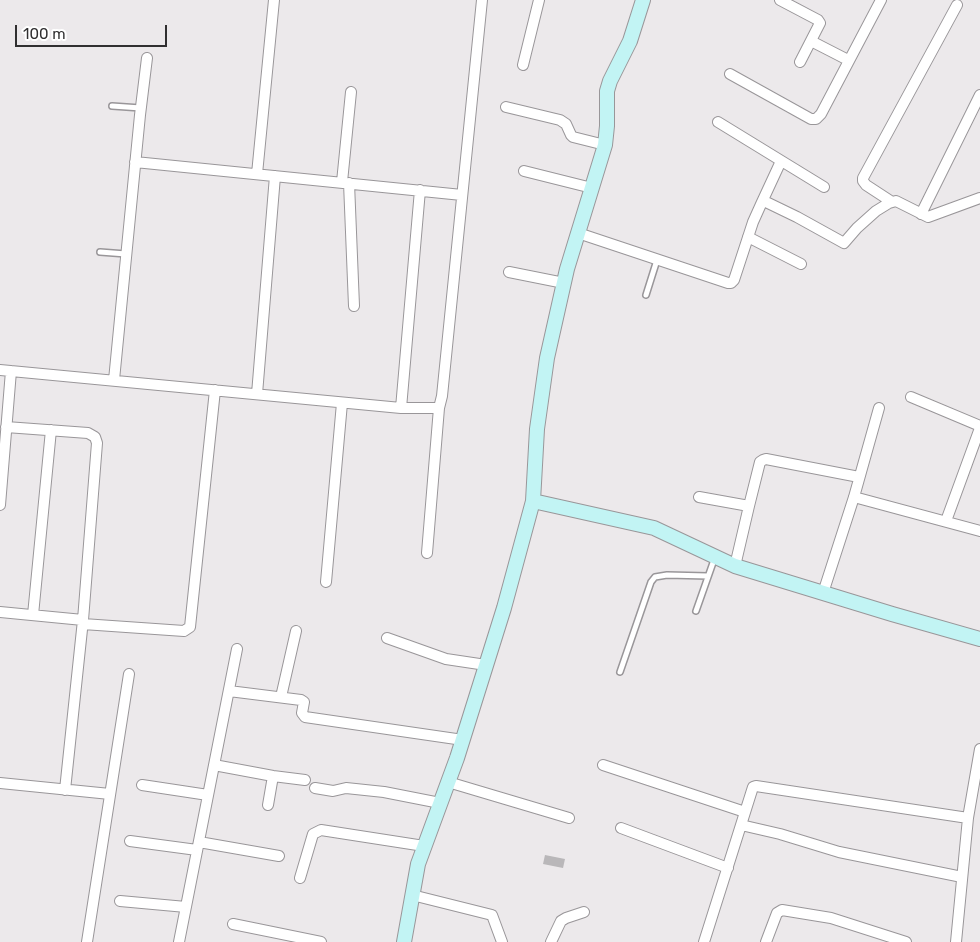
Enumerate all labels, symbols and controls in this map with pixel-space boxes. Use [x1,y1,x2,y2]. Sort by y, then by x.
scale bar [18,15,170,47]
text: 100 m [23,25,65,43]

